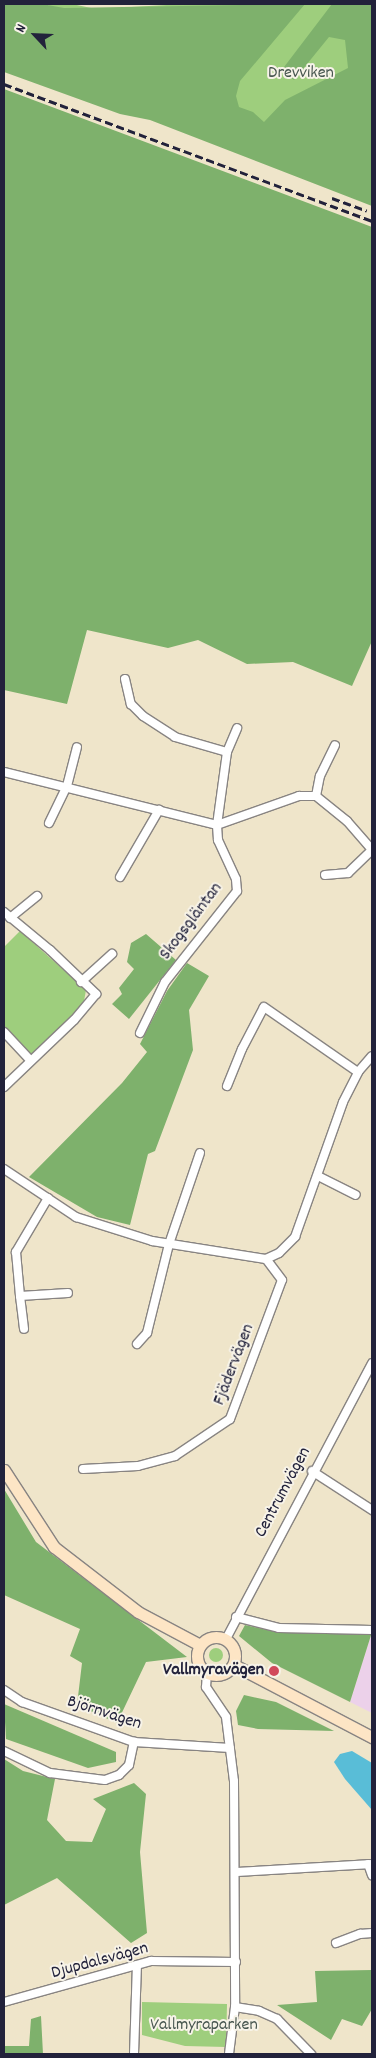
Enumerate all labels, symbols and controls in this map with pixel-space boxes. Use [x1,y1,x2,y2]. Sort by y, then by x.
north arrow [10,10,60,60]
text: N [11,21,32,36]
park label: Drevviken [268,63,334,85]
street label: Skogsgläntan [156,879,228,965]
street label: Fjädervägen [210,1321,260,1409]
street label: Centrumvägen [251,1444,317,1542]
place label: Vallmyravägen [163,1660,264,1682]
marker: Vallmyravägen [268,1665,280,1677]
street label: Björnvägen [64,1692,144,1736]
street label: Djupdalsvägen [49,1939,151,1985]
park label: Vallmyraparken [150,2015,258,2037]

